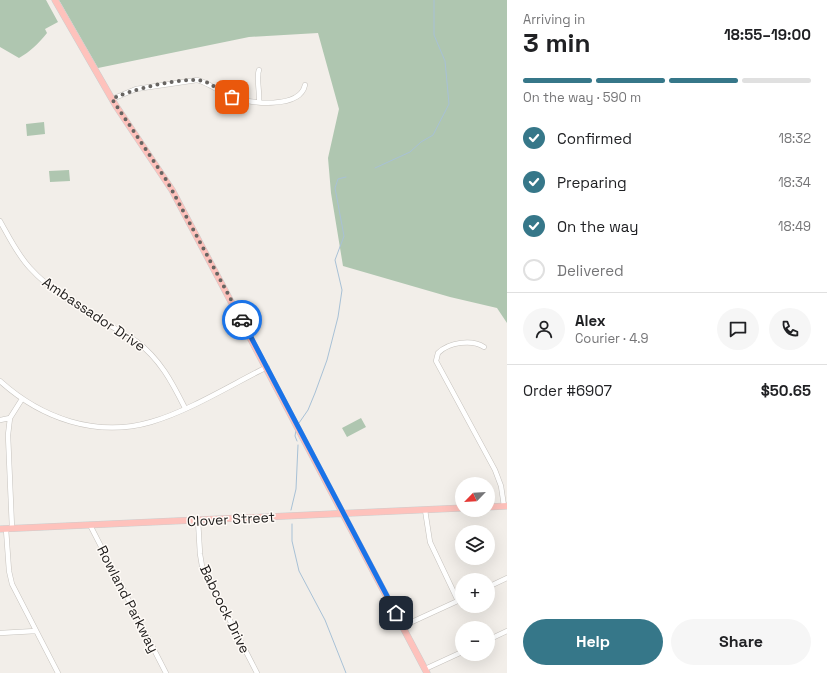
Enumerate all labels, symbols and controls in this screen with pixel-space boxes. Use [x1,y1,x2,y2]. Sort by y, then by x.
text: Arriving in [523,11,585,28]
text: 18:55–19:00 [724,25,811,44]
text: 3 min [523,26,591,60]
pin [215,80,249,114]
icon: bag [221,86,243,108]
text: On the way · 590 m [523,89,641,106]
icon: check [523,127,545,149]
text: Confirmed [557,129,632,148]
text: 18:32 [778,130,811,147]
icon: check [523,171,545,193]
text: Preparing [557,173,627,192]
text: 18:34 [778,174,811,191]
icon: check [523,215,545,237]
text: On the way [557,217,638,236]
text: 18:49 [778,218,811,235]
text: Delivered [557,261,624,280]
street label: Ambassador Drive [39,273,149,355]
courier [222,300,262,340]
button: person [523,308,565,350]
button: chat [717,308,759,350]
button: phone [769,308,811,350]
icon: car [231,309,253,331]
text: Alex [575,311,606,330]
text: Courier · 4.9 [575,330,649,347]
text: Order #6907 [523,381,612,400]
text: $50.65 [761,381,811,400]
north arrow [455,477,495,517]
map controls [455,477,495,661]
street label: Clover Street [187,508,275,530]
button: layers [455,525,495,565]
street label: Rowland Parkway [93,542,163,656]
street label: Babcock Drive [196,562,254,656]
button: + [455,573,495,613]
pin [379,596,413,630]
icon: home [385,602,407,624]
button: Help [523,619,663,665]
button: Share [671,619,811,665]
button: − [455,621,495,661]

